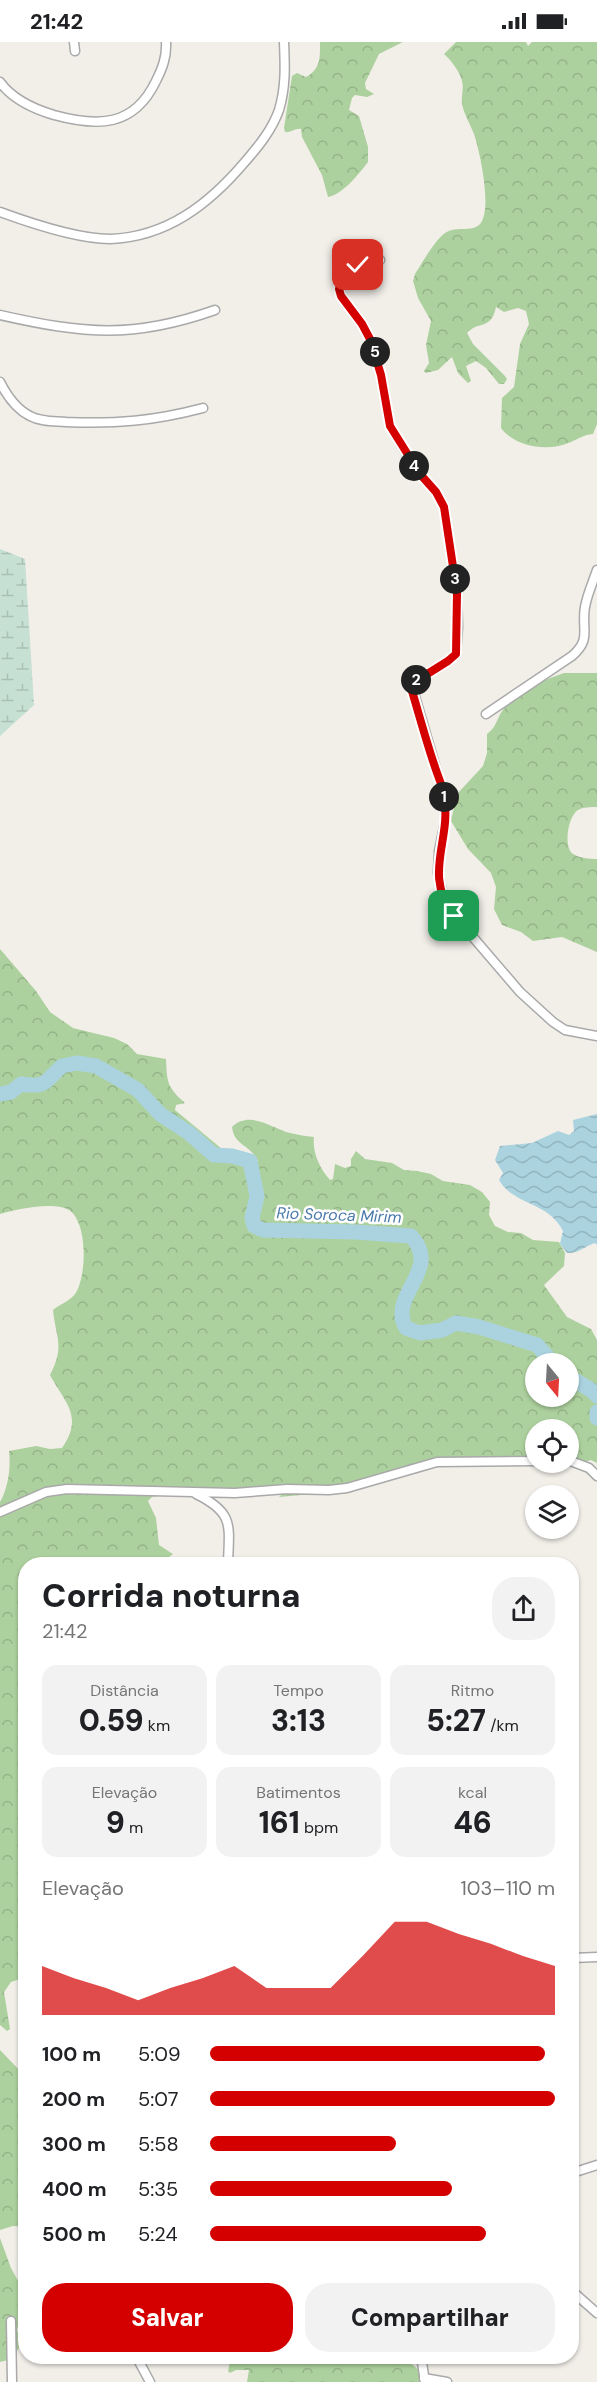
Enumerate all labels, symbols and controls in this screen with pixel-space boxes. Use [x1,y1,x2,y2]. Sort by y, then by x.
text: 21:42 [30,7,83,36]
pin [332,239,383,290]
icon: check [341,248,374,281]
pin: 5 [360,337,390,367]
text: 5 [370,341,380,362]
pin: 4 [399,451,429,481]
text: 4 [409,455,419,476]
pin: 3 [440,564,470,594]
text: 3 [450,568,460,589]
pin: 2 [401,665,431,695]
text: 2 [411,669,421,690]
pin: 1 [429,782,459,812]
text: 1 [441,786,447,807]
pin [428,890,479,941]
icon: arrive [437,899,470,932]
water label: Rio Soroca Mirim [276,1202,402,1228]
north arrow [525,1353,579,1407]
map controls [525,1353,579,1539]
button: locate [525,1419,579,1473]
button: layers [525,1485,579,1539]
text: Corrida noturna [42,1574,300,1617]
button: share [492,1577,555,1640]
text: 21:42 [42,1618,87,1644]
text: Distância [90,1680,159,1701]
text: Tempo [273,1680,324,1701]
text: Ritmo [451,1680,494,1701]
text: 0.59 [79,1701,144,1740]
text: 3:13 [271,1701,326,1740]
text: 5:27 [426,1701,486,1740]
text: km [144,1715,170,1736]
text: /km [486,1715,519,1736]
text: Elevação [92,1782,157,1803]
text: Batimentos [256,1782,341,1803]
text: kcal [458,1782,487,1803]
text: 9 [106,1803,125,1842]
text: 161 [259,1803,300,1842]
text: 46 [453,1803,492,1842]
text: m [125,1817,143,1838]
text: bpm [300,1817,338,1838]
text: Elevação [42,1875,124,1901]
text: 103–110 m [461,1875,555,1901]
text: 100 m [42,2041,101,2067]
text: 5:09 [138,2041,180,2067]
text: 200 m [42,2086,105,2112]
text: 5:07 [138,2086,178,2112]
text: 300 m [42,2131,106,2157]
text: 5:58 [138,2131,179,2157]
text: 400 m [42,2176,107,2202]
text: 5:35 [138,2176,178,2202]
text: 500 m [42,2221,106,2247]
text: 5:24 [138,2221,178,2247]
button: Salvar [42,2283,293,2352]
button: Compartilhar [305,2283,555,2352]

